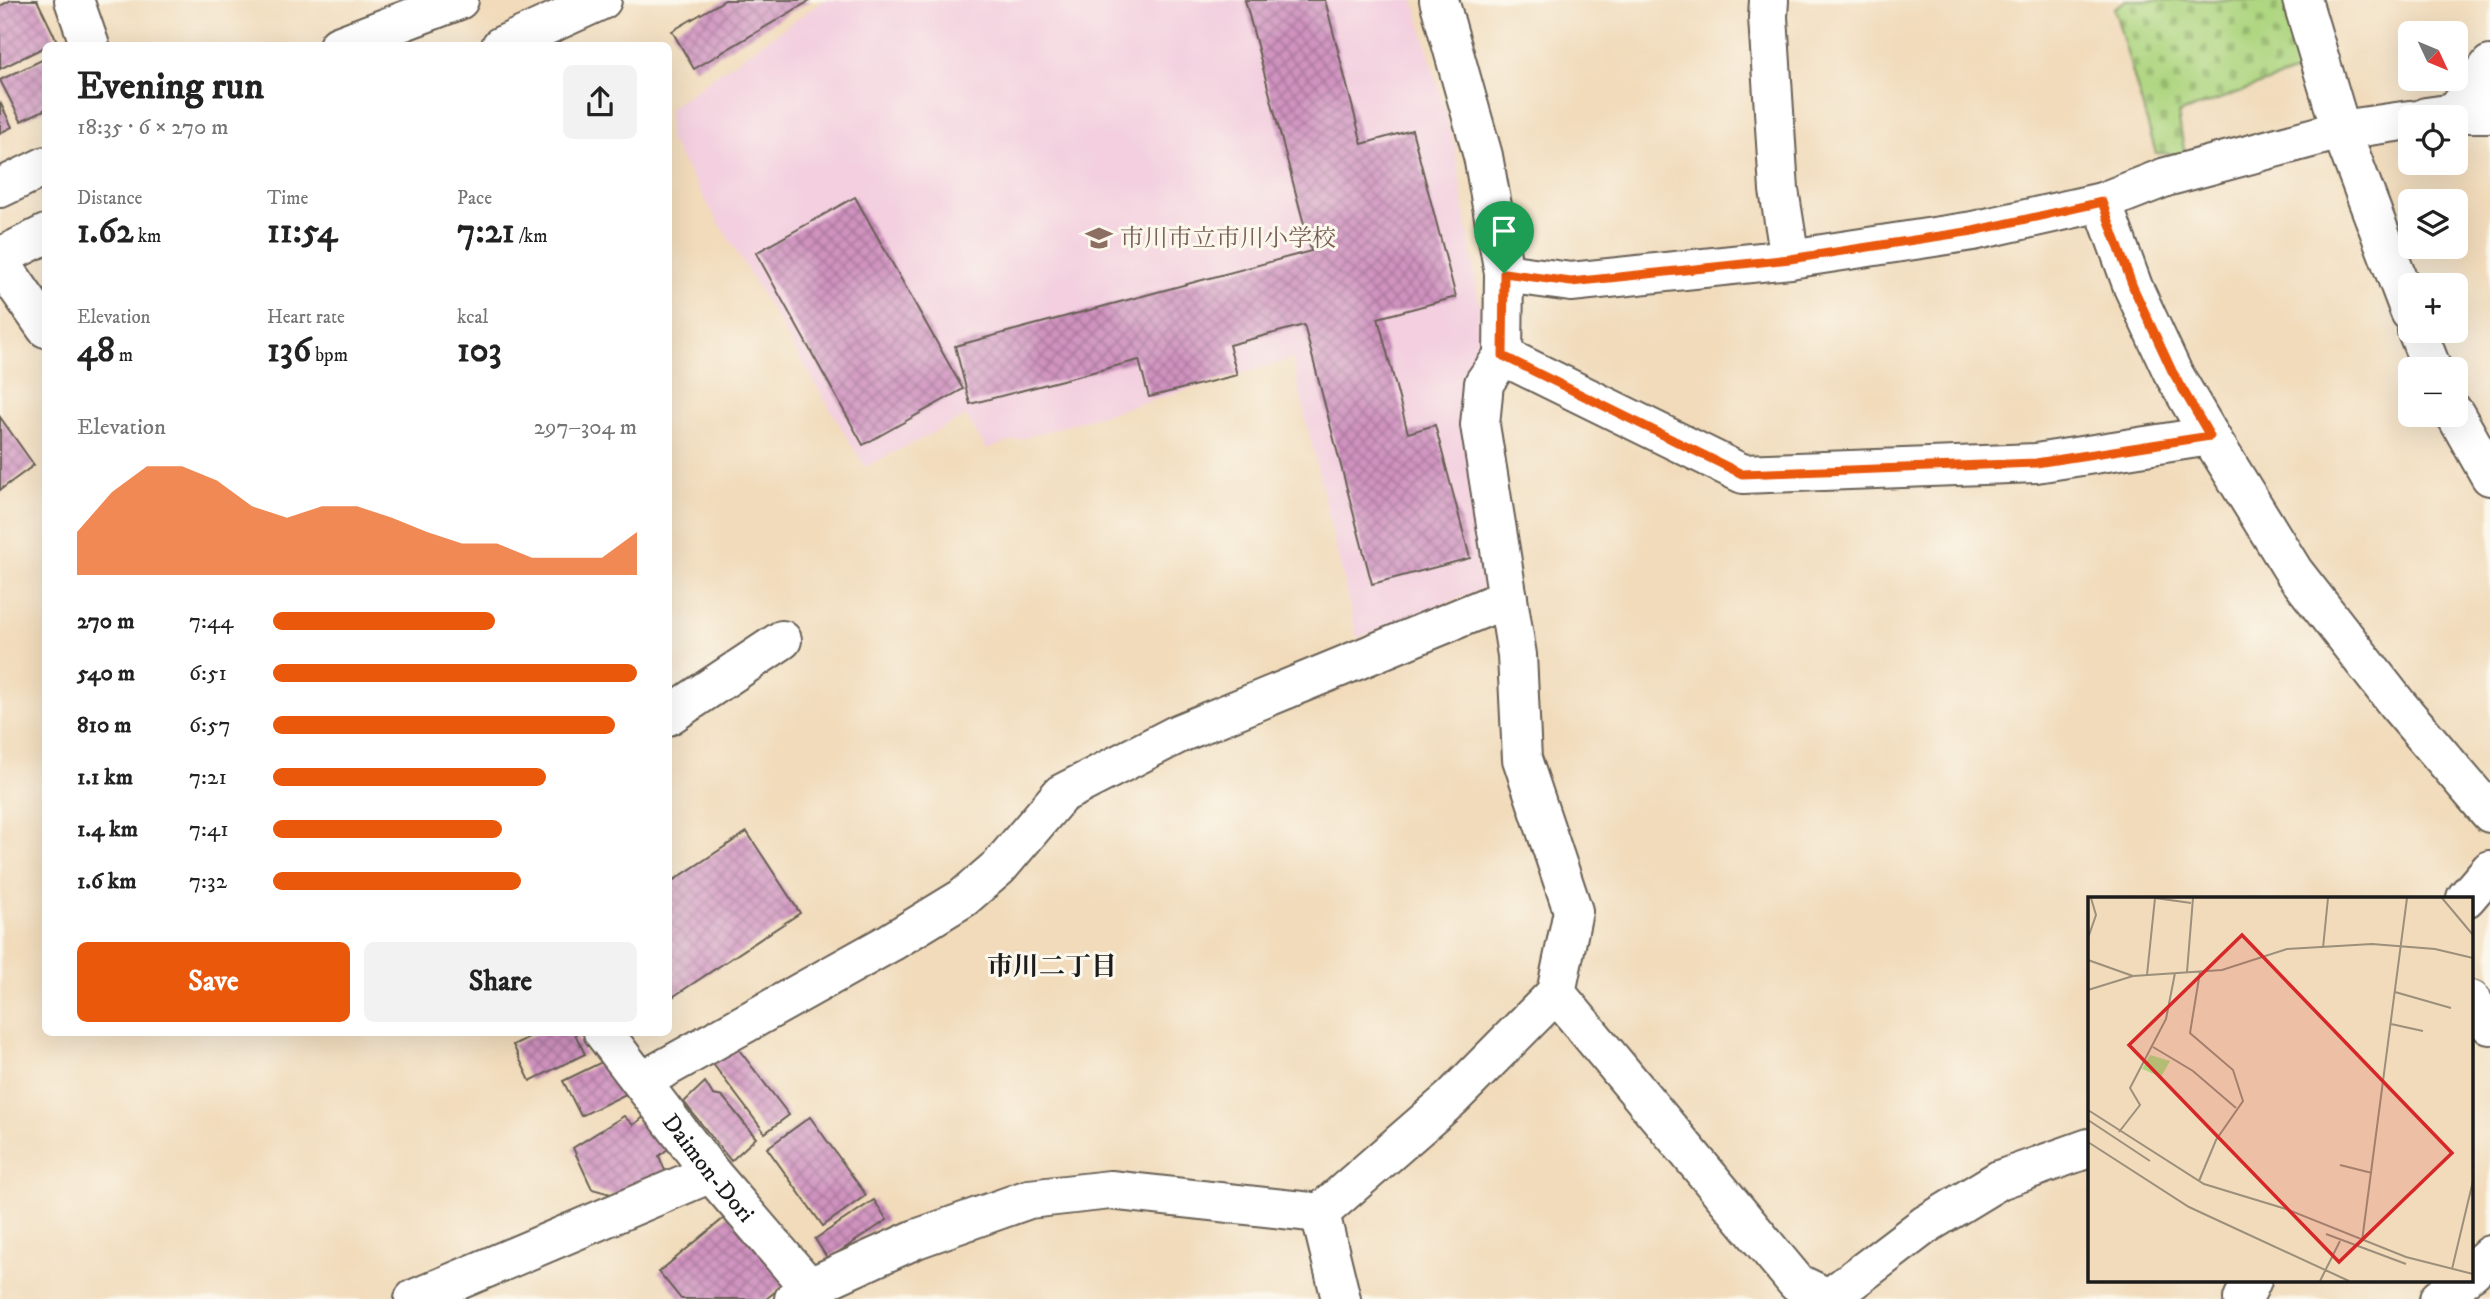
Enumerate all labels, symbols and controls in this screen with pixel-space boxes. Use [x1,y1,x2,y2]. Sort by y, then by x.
north arrow [2398,21,2468,91]
map controls [2398,21,2468,427]
text: Evening run [77,63,264,111]
button: share [563,65,637,139]
button: locate [2398,105,2468,175]
text: 18:35 · 6 × 270 m [77,113,229,142]
text: Distance [77,187,142,210]
text: Time [267,187,308,210]
text: Pace [457,187,492,210]
button: layers [2398,189,2468,259]
pin [1474,201,1534,273]
text: 1.62 [77,210,134,254]
text: 11:54 [267,210,338,254]
text: 7:21 [457,210,515,254]
icon: arrive [1485,212,1523,250]
school or university icon: 市川市立市川小学校 [1084,223,1114,253]
place label: 市川市立市川小学校 [1120,224,1336,254]
text: km [134,225,161,248]
text: /km [515,225,548,248]
button: + [2398,273,2468,343]
text: Elevation [77,306,151,329]
text: Heart rate [267,306,345,329]
text: kcal [457,306,488,329]
text: 48 [77,329,115,373]
text: 136 [267,329,311,373]
text: 103 [457,329,502,373]
text: m [115,344,133,367]
text: bpm [311,344,348,367]
button: − [2398,357,2468,427]
text: Elevation [77,413,166,442]
text: 297–304 m [534,413,637,442]
text: 270 m [77,607,134,636]
text: 7:44 [189,607,234,636]
text: 540 m [77,659,135,688]
text: 6:51 [189,659,227,688]
text: 810 m [77,711,131,740]
text: 6:57 [189,711,231,740]
text: 1.1 km [77,763,133,792]
text: 7:21 [189,763,227,792]
text: 1.4 km [77,815,138,844]
text: 7:41 [189,815,229,844]
text: 1.6 km [77,867,136,896]
text: 7:32 [189,867,227,896]
inset map [2088,897,2472,1282]
button: Save [77,942,350,1022]
button: Share [364,942,637,1022]
district label: 市川二丁目 [987,951,1117,984]
street label: Daimon-Dori [655,1108,761,1229]

